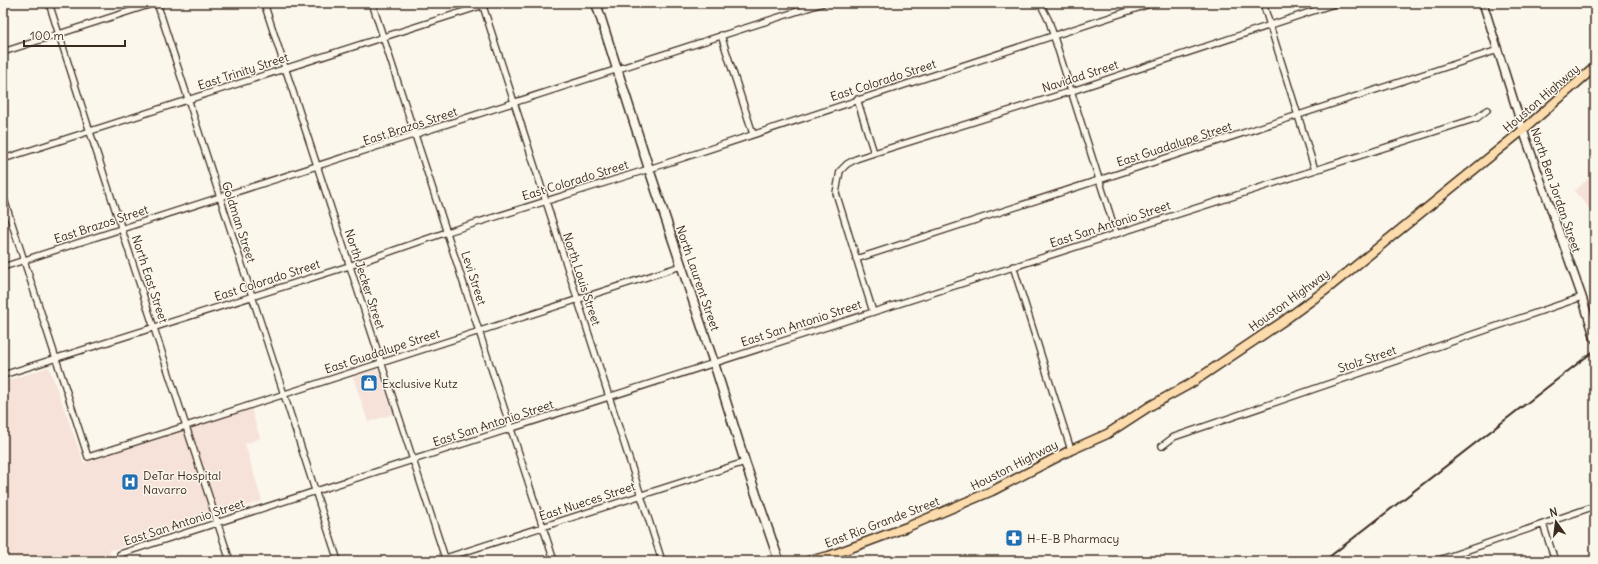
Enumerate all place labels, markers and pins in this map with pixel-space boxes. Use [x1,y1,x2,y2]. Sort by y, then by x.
shop icon: Exclusive Kutz [359,373,379,393]
place label: Exclusive Kutz [382,376,458,391]
place label: DeTar Hospital Navarro [143,468,221,497]
hospital icon: DeTar Hospital Navarro [120,472,140,492]
pharmacy icon: H-E-B Pharmacy [1004,528,1024,548]
place label: H-E-B Pharmacy [1027,531,1119,546]

